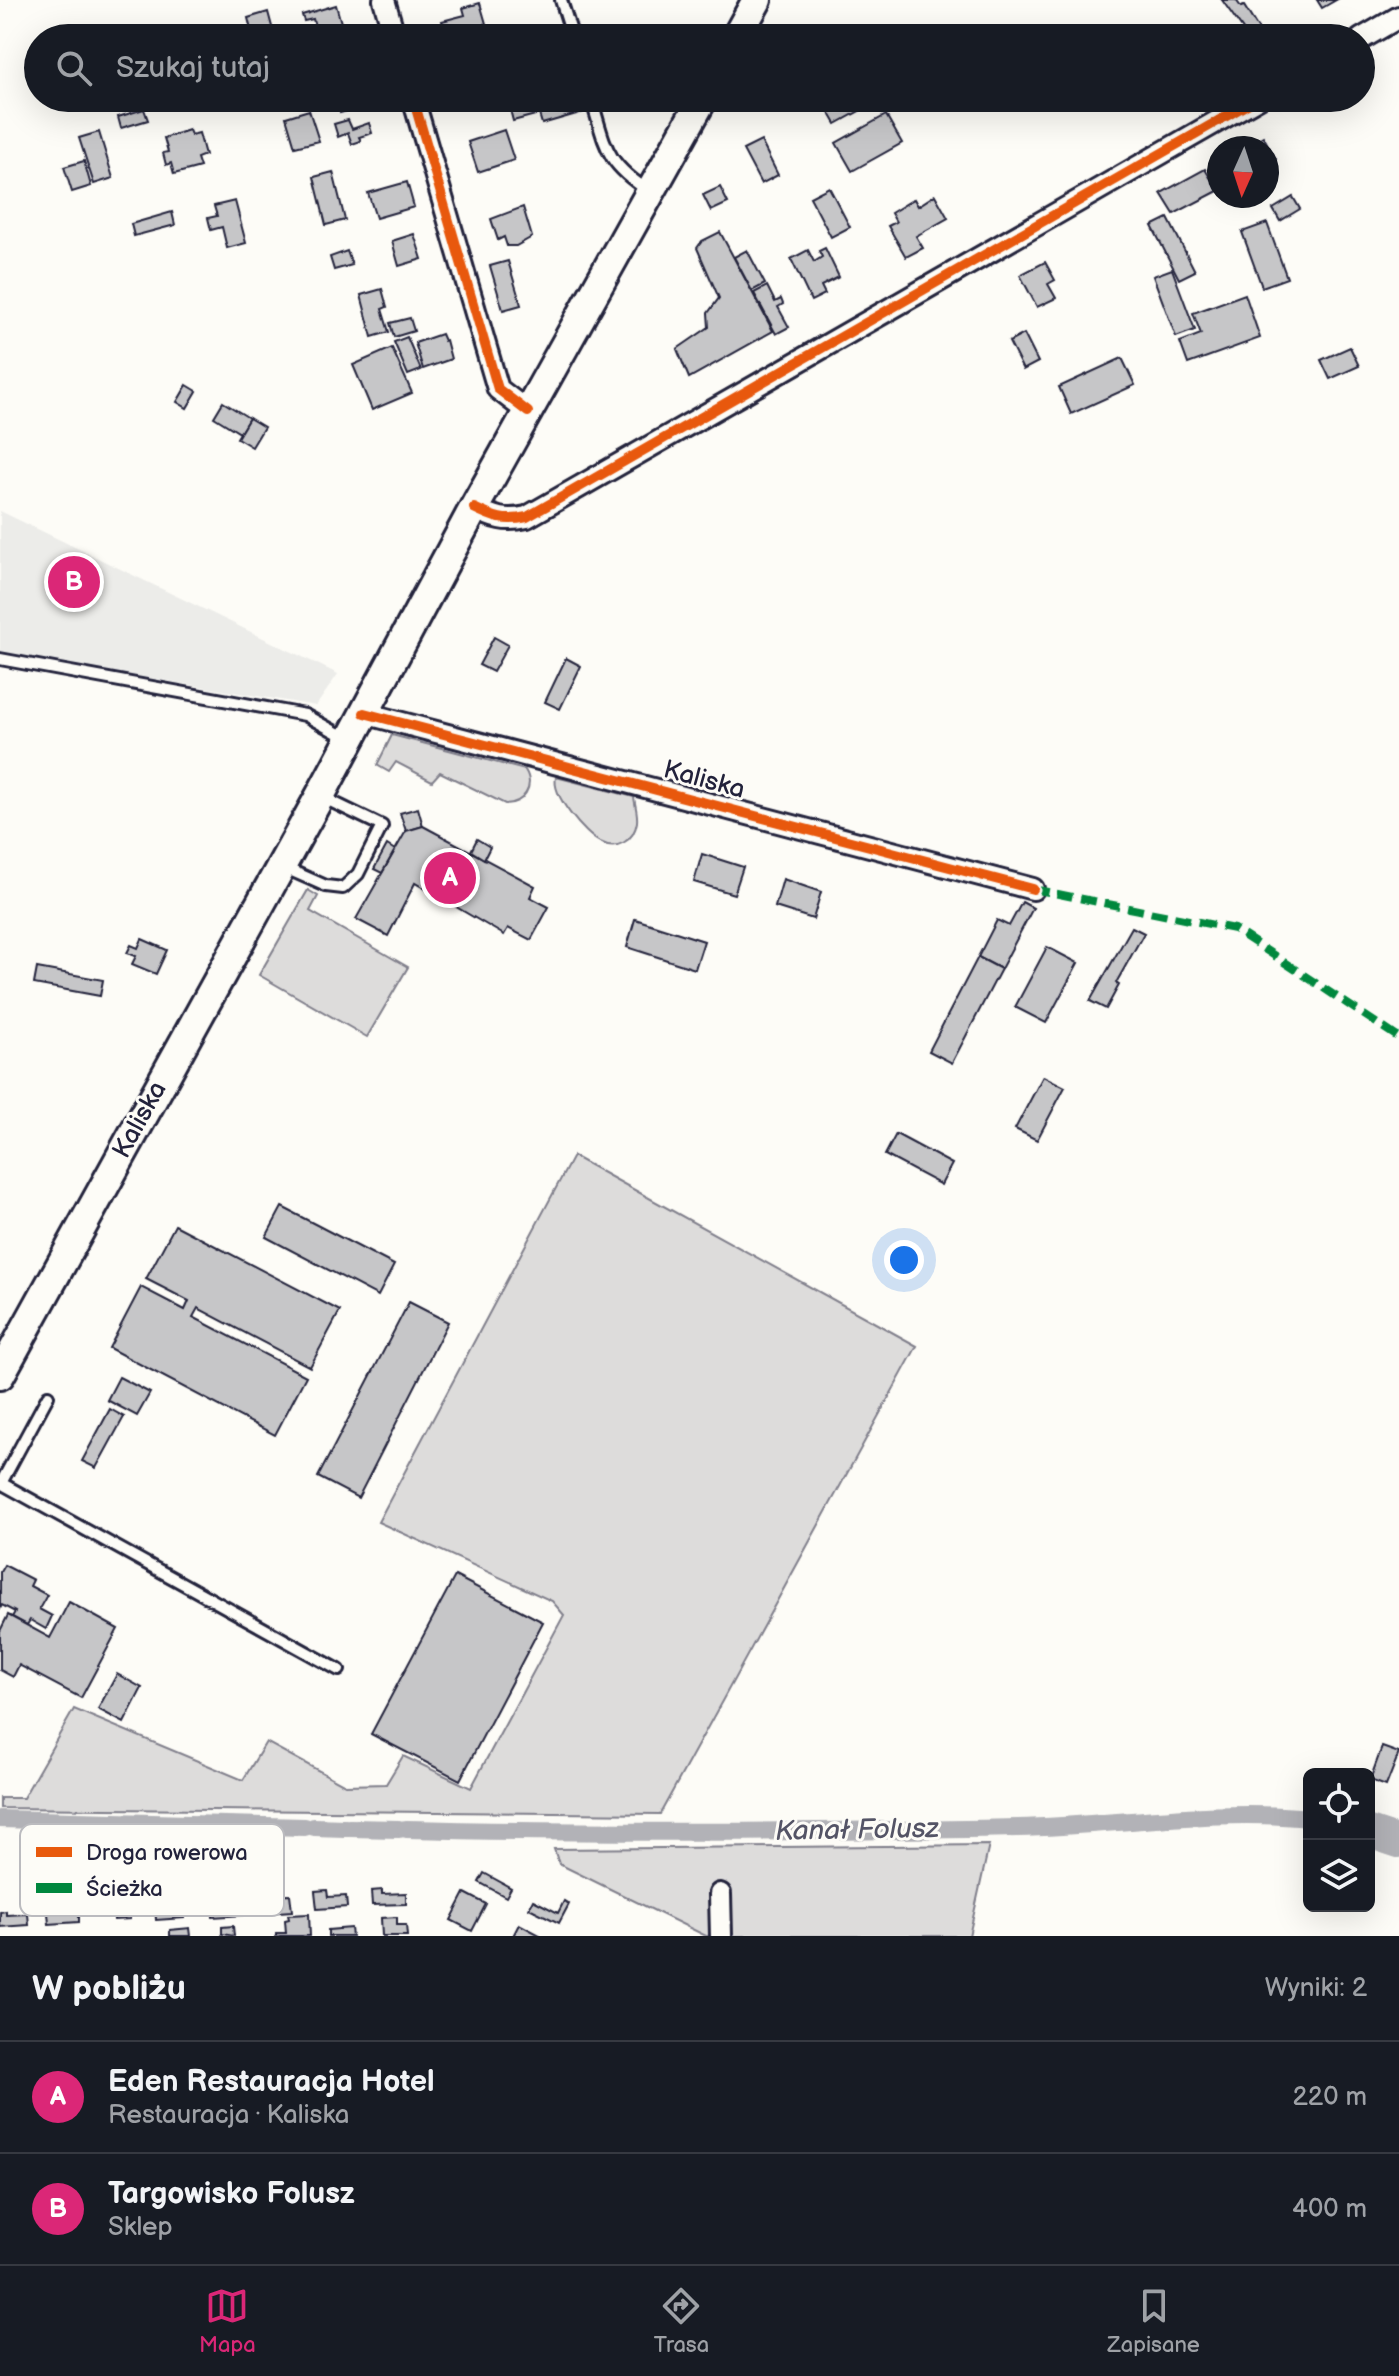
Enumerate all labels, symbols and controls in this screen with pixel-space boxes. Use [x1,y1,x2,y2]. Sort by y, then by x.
search box [24,24,1375,112]
icon: search [52,46,96,90]
text: Szukaj tutaj [116,50,270,86]
north arrow [1207,136,1279,208]
pin: B [48,552,100,612]
street label: Kaliska [660,754,748,806]
pin: A [424,848,476,908]
street label: Kaliska [106,1076,174,1164]
your location [884,1240,924,1280]
map controls [1303,1768,1375,1912]
button: locate [1303,1768,1375,1840]
water label: Kanał Folusz [775,1812,940,1848]
legend [20,1824,284,1916]
text: Droga rowerowa [86,1840,248,1867]
button: layers [1303,1840,1375,1912]
text: Ścieżka [86,1875,163,1903]
text: W pobliżu [32,1968,186,2009]
text: Wyniki: 2 [1265,1973,1367,2004]
text: Eden Restauracja Hotel [108,2064,435,2100]
text: A [50,2082,66,2113]
text: 220 m [1293,2082,1367,2113]
text: Restauracja · Kaliska [108,2100,349,2131]
text: Targowisko Folusz [108,2176,355,2212]
text: B [49,2194,67,2225]
text: 400 m [1292,2194,1367,2225]
text: Sklep [108,2212,173,2243]
tab: Mapa [199,2284,256,2359]
tab: Trasa [654,2284,709,2359]
tab: Zapisane [1107,2284,1200,2359]

